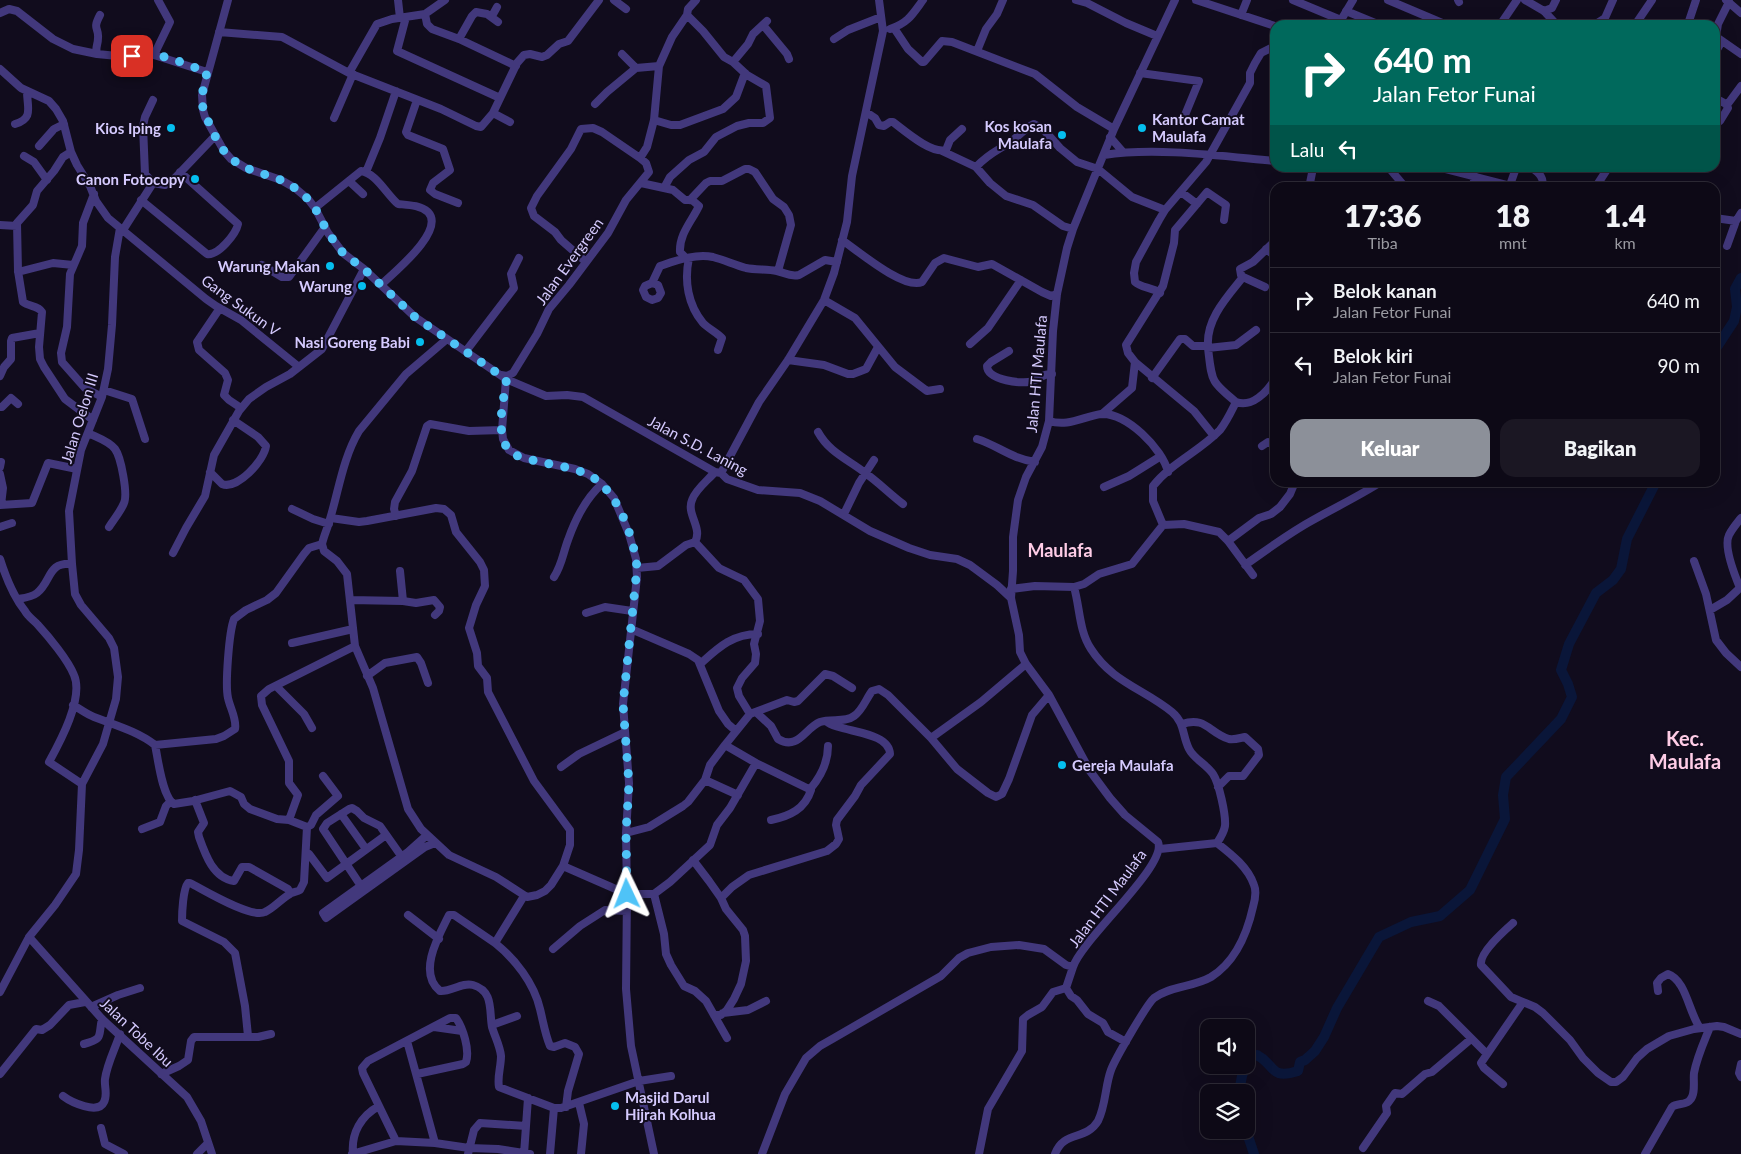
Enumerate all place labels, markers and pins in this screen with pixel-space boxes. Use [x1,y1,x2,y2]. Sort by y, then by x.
pin [111,35,153,77]
place label: Kantor Camat Maulafa [1152,110,1245,145]
place label: Kos kosan Maulafa [985,117,1052,152]
place label: Kios Iping [95,119,161,137]
marker: Kios Iping [165,122,177,134]
marker: Kantor Camat Maulafa [1136,122,1148,134]
marker: Kos kosan Maulafa [1056,129,1068,141]
place label: Canon Fotocopy [76,170,185,188]
marker: Canon Fotocopy [189,173,201,185]
place label: Warung Makan [218,257,320,275]
marker: Warung Makan [324,260,336,272]
place label: Warung [299,277,352,295]
marker: Warung [356,280,368,292]
place label: Nasi Goreng Babi [294,333,410,351]
marker: Nasi Goreng Babi [414,336,426,348]
place label: Gereja Maulafa [1072,756,1174,774]
marker: Gereja Maulafa [1056,759,1068,771]
place label: Masjid Darul Hijrah Kolhua [625,1088,716,1123]
marker: Masjid Darul Hijrah Kolhua [609,1100,621,1112]

